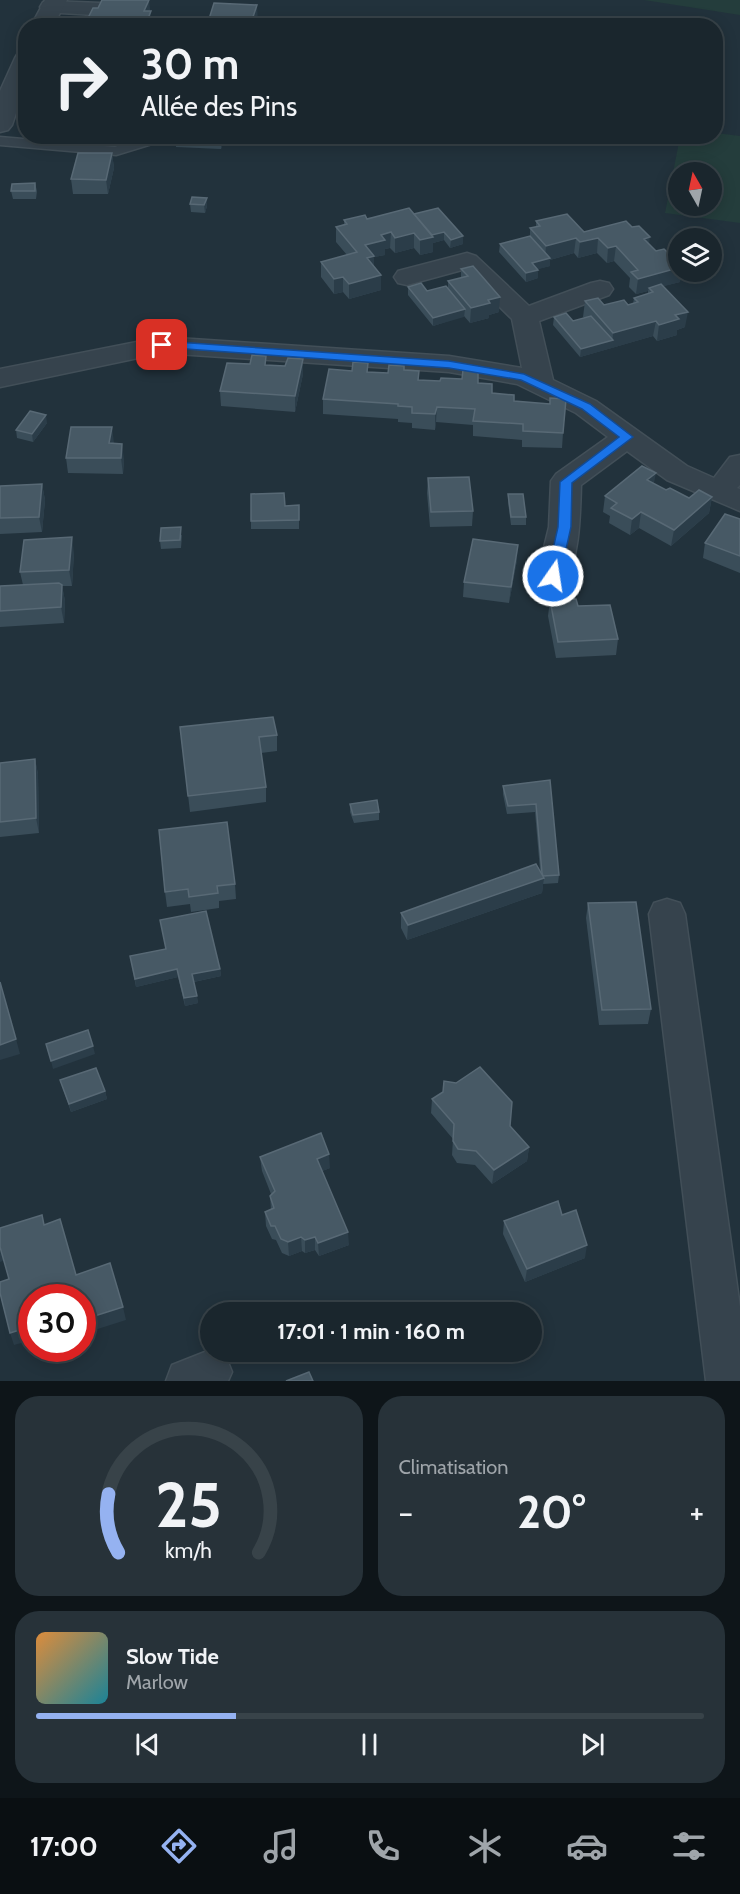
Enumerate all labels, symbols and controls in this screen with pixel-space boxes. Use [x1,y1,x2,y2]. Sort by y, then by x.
text: 30 m [141,38,239,90]
icon: right [42,42,120,120]
text: Allée des Pins [141,90,297,123]
north arrow [668,162,722,216]
map controls [668,162,722,282]
button: layers [668,228,722,282]
pin [136,319,187,370]
icon: arrive [145,328,178,361]
position arrow [521,544,585,608]
speed limit sign: 30 [18,1284,96,1362]
text: 17:01 · 1 min · 160 m [277,1318,465,1345]
text: Climatisation [399,1455,509,1479]
text: 25 [155,1467,222,1543]
text: 20° [517,1485,586,1539]
text: − [399,1492,413,1532]
text: + [689,1492,704,1532]
text: km/h [165,1537,212,1563]
text: Slow Tide [126,1643,219,1670]
text: Marlow [126,1670,188,1694]
icon: previous [131,1728,164,1761]
icon: pause [353,1728,386,1761]
icon: next [576,1728,609,1761]
icon: directions [158,1825,200,1867]
icon: music [260,1825,302,1867]
icon: phone [362,1825,404,1867]
icon: climate [464,1825,506,1867]
icon: car [566,1825,608,1867]
icon: filters [668,1825,710,1867]
text: 17:00 [30,1830,98,1863]

